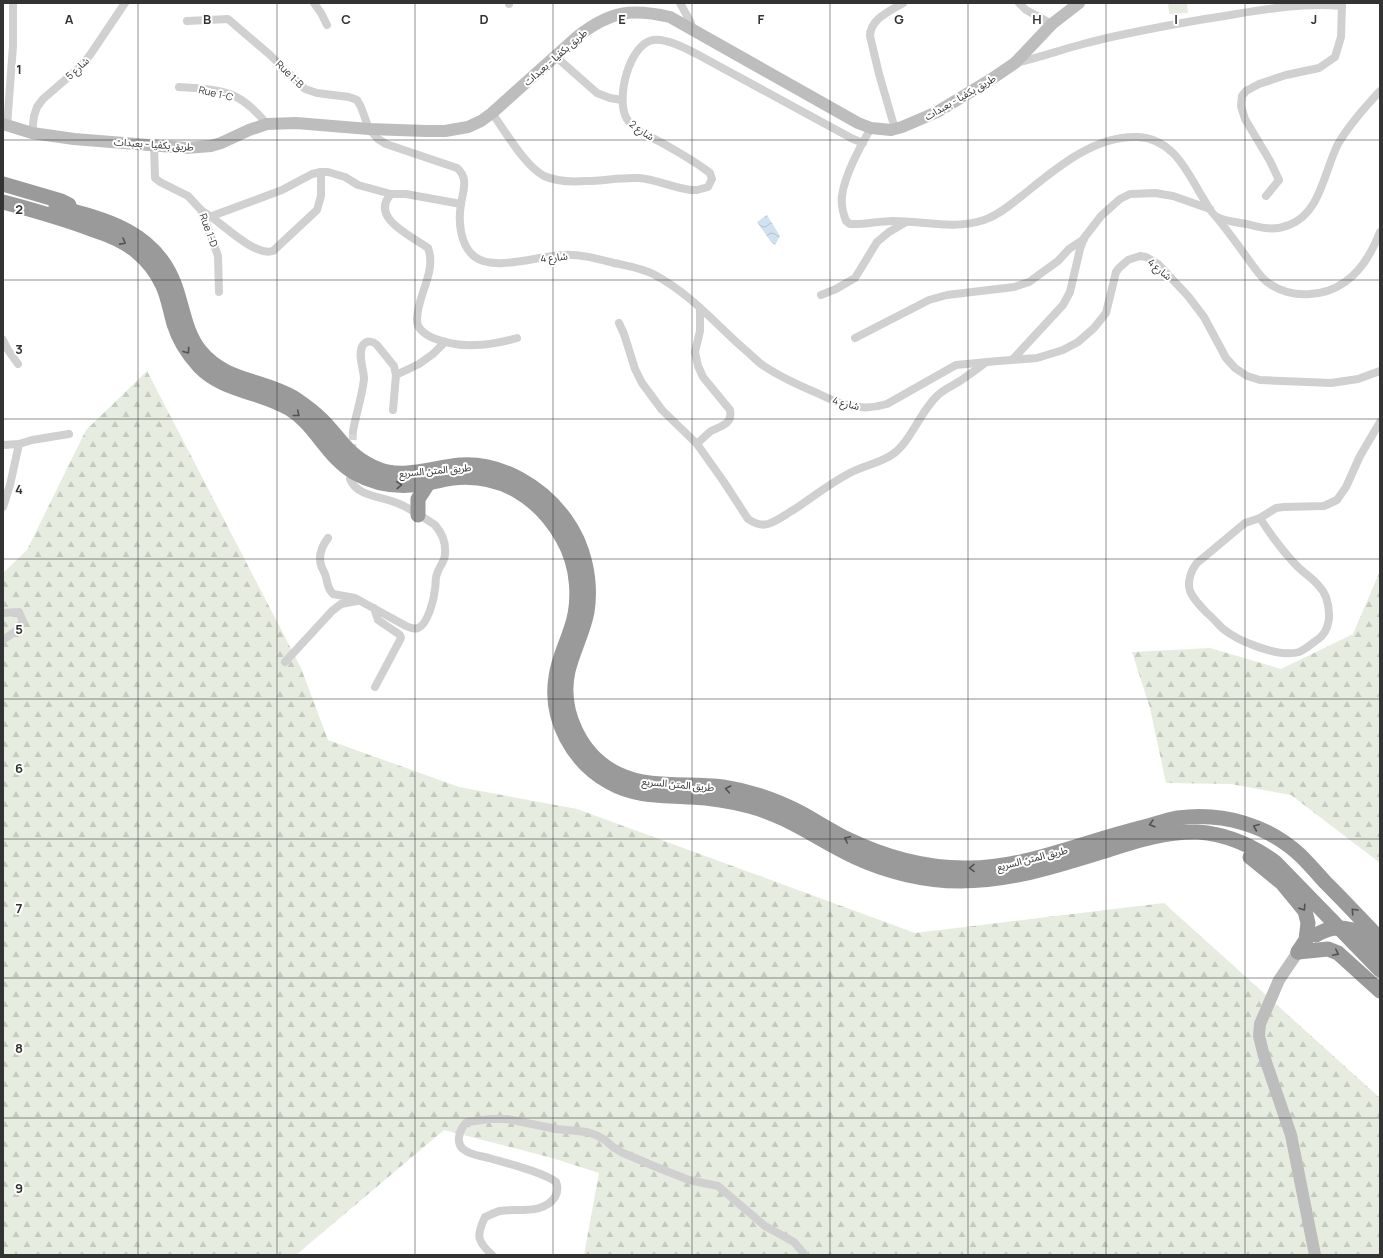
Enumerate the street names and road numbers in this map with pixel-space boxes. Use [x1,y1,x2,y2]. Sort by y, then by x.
street label: طريق بكفيا - بعبدات [520,25,590,89]
street label: شارع 5 [62,53,93,83]
street label: Rue 1-B [273,57,307,91]
street label: طريق بكفيا - بعبدات [922,71,998,123]
street label: Rue 1-C [197,82,235,104]
street label: شارع 2 [626,116,657,144]
street label: طريق بكفيا - بعبدات [114,134,195,154]
street label: Rue 1-D [196,211,222,249]
street label: شارع 4 [540,249,569,266]
street label: شارع 4 [1144,255,1175,284]
street label: شارع 4 [831,393,861,414]
street label: طريق المتن السريع [398,460,472,481]
street label: طريق المتن السريع [641,774,715,795]
street label: طريق المتن السريع [995,842,1069,875]

